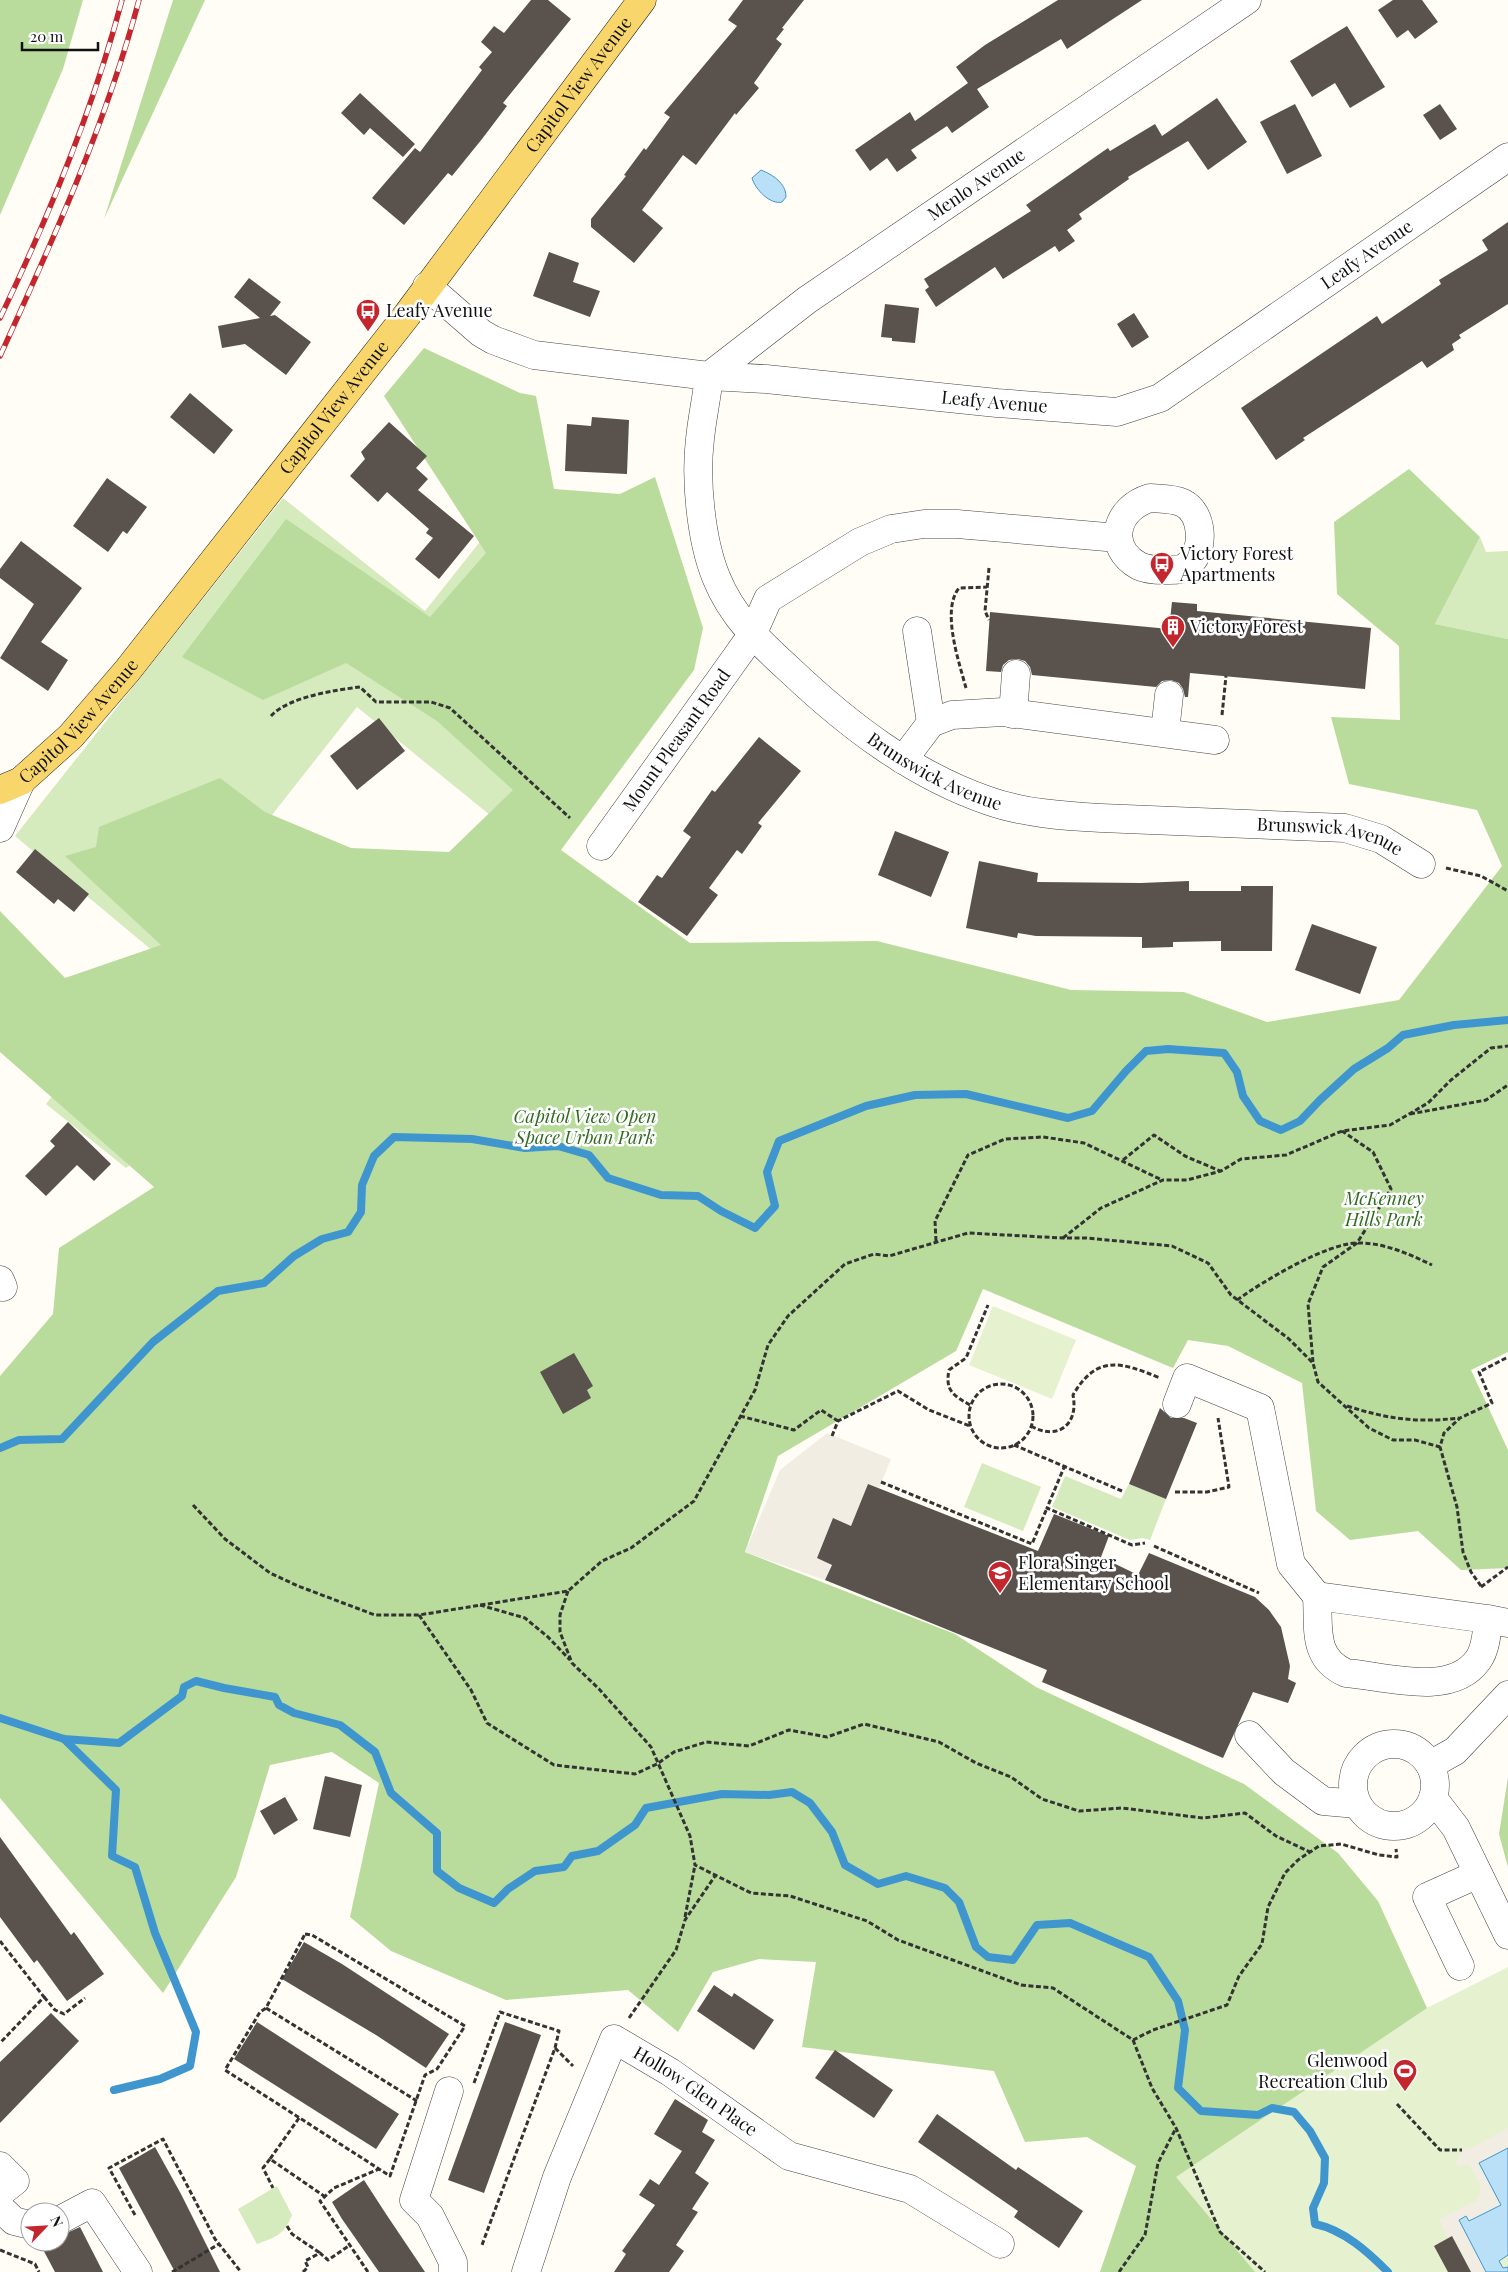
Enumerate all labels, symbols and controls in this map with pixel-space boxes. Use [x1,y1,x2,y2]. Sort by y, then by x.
street label: Capitol View Avenue [519,11,637,157]
scale bar [22,20,99,52]
text: 20 m [30,26,64,46]
street label: Menlo Avenue [922,142,1029,226]
street label: Leafy Avenue [1316,214,1417,294]
bus stop icon: Leafy Avenue [355,298,381,332]
place label: Leafy Avenue [386,298,493,322]
street label: Capitol View Avenue [273,335,394,479]
street label: Leafy Avenue [940,384,1048,418]
place label: Victory Forest Apartments [1179,541,1294,586]
bus stop icon: Victory Forest Apartments [1149,551,1175,585]
building icon: Victory Forest [1160,614,1186,648]
place label: Victory Forest [1189,614,1304,638]
street label: Capitol View Avenue [13,653,143,788]
street label: Mount Pleasant Road [617,663,735,816]
street label: Brunswick Avenue [863,726,1005,815]
street label: Brunswick Avenue [1256,811,1408,861]
park label: Capitol View Open Space Urban Park [513,1104,657,1149]
park label: McKenney Hills Park [1343,1186,1424,1231]
place label: Flora Singer Elementary School [1018,1550,1169,1595]
school or university icon: Flora Singer Elementary School [987,1560,1013,1594]
street label: Hollow Glen Place [629,2040,763,2141]
place label: Glenwood Recreation Club [1258,2048,1389,2093]
sports icon: Glenwood Recreation Club [1392,2058,1418,2092]
north arrow [20,2202,70,2252]
text: N [46,2213,68,2230]

